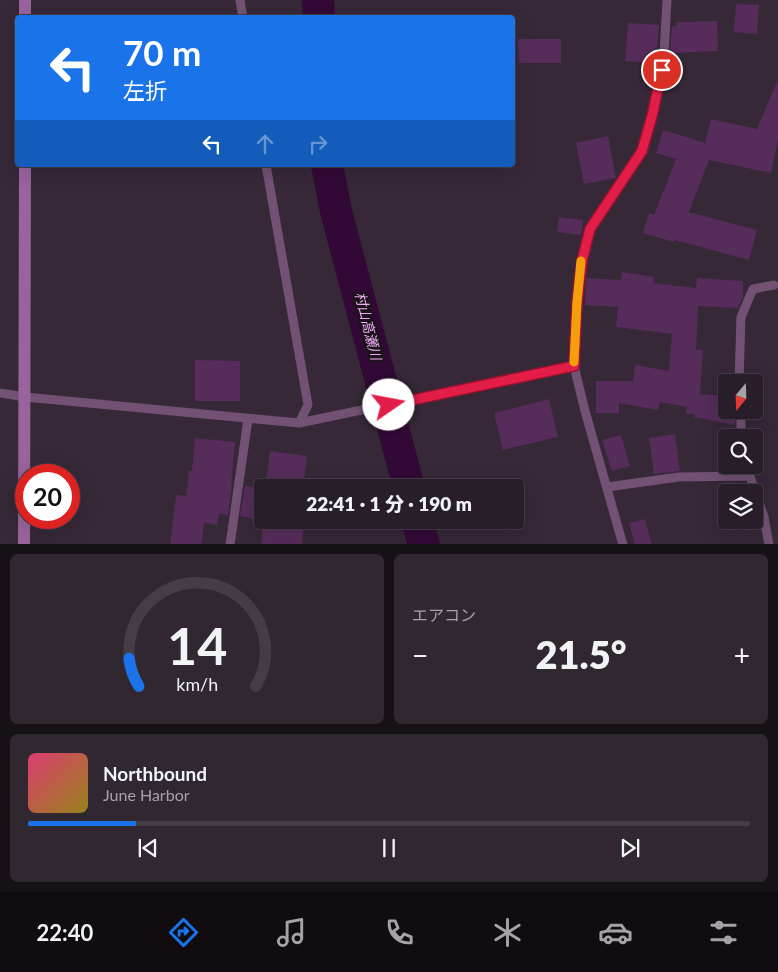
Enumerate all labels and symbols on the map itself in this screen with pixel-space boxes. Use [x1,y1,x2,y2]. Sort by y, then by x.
pin [641,49,683,91]
water label: 村山高瀬川 [352,290,386,364]
north arrow [718,374,762,419]
position arrow [362,378,414,430]
speed limit sign: 20 [15,464,80,529]

